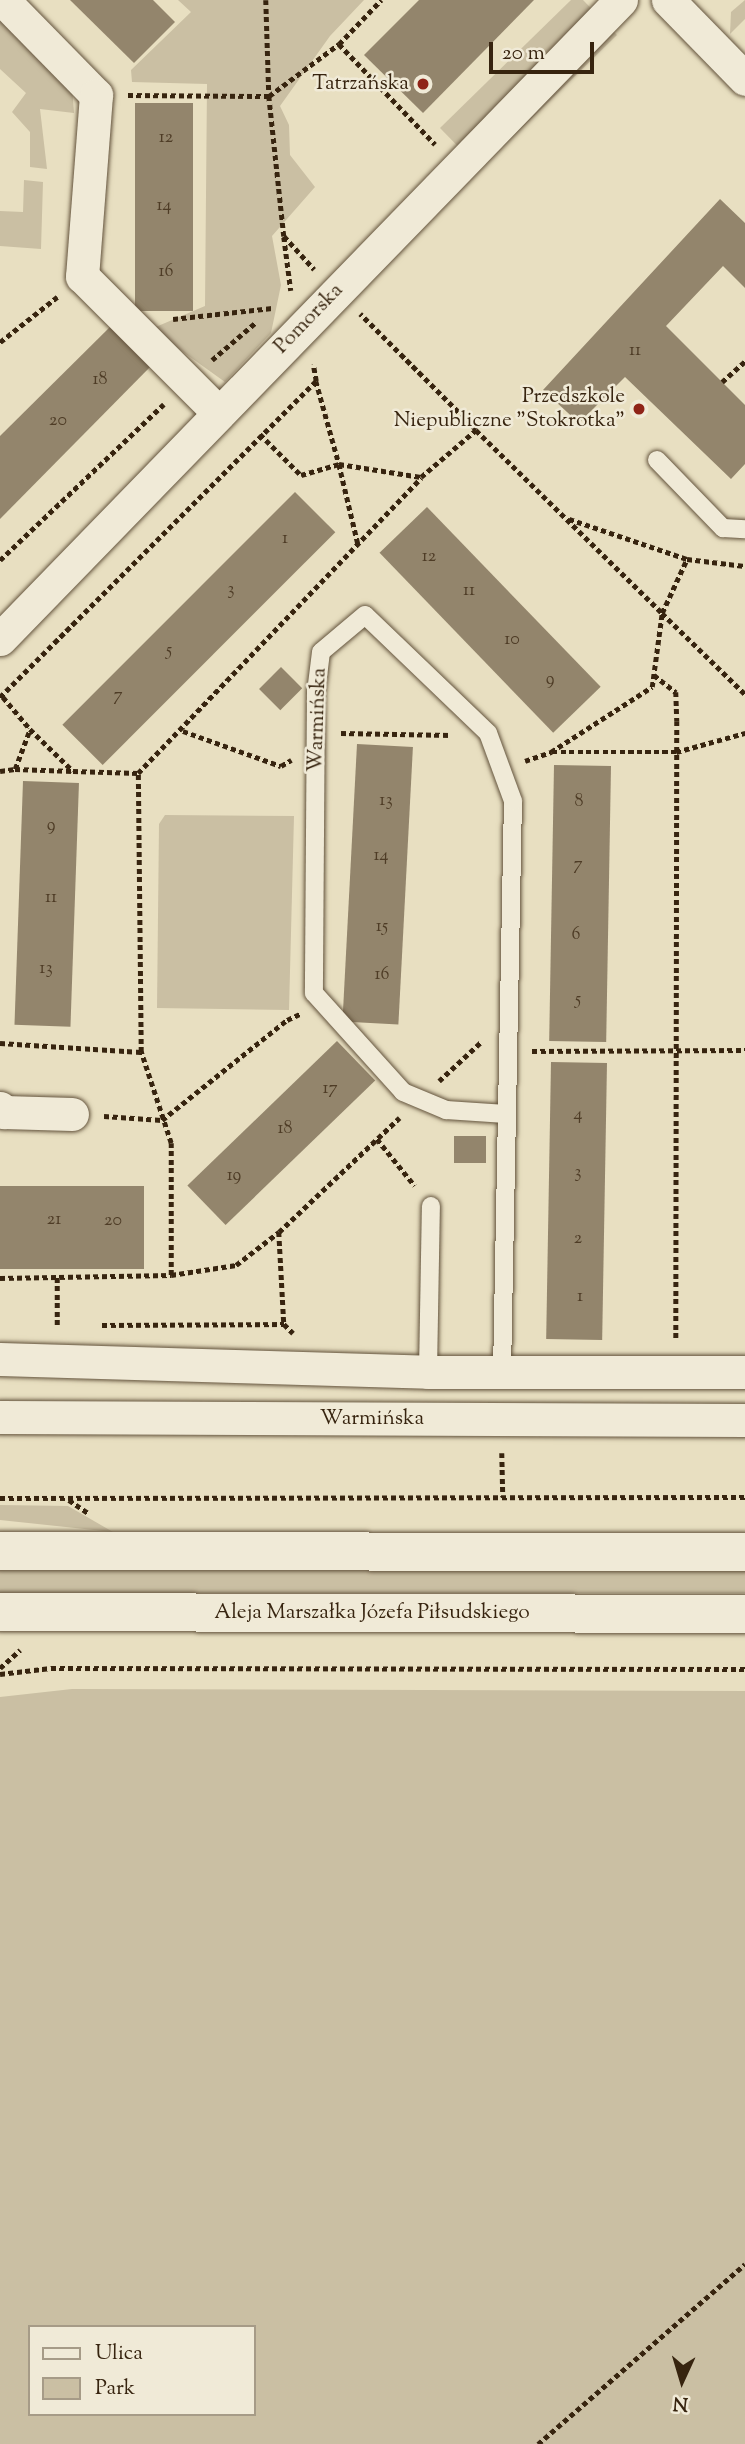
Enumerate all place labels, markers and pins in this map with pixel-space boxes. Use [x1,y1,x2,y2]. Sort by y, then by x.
place label: Tatrzańska [312,71,409,97]
marker: Tatrzańska [415,76,431,92]
place label: Przedszkole Niepubliczne "Stokrotka" [394,384,625,434]
marker: Przedszkole Niepubliczne "Stokrotka" [631,401,647,417]

